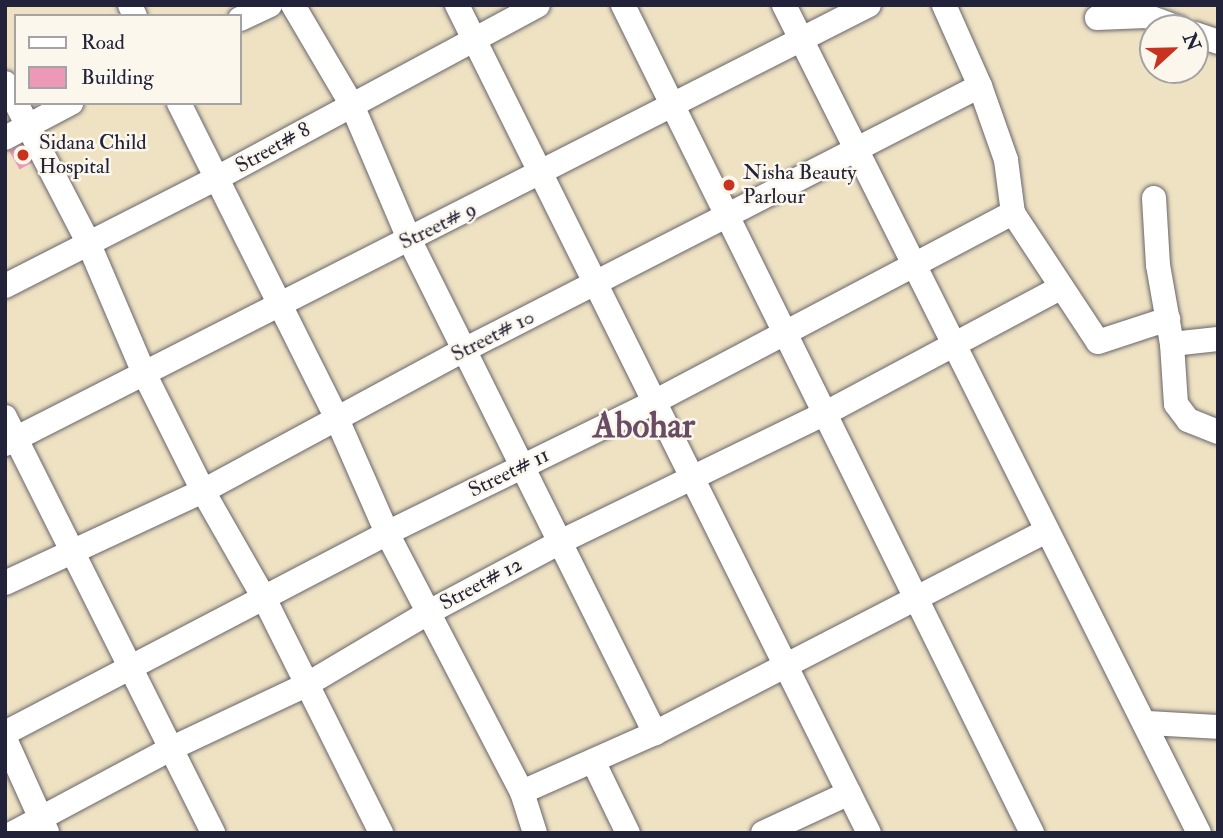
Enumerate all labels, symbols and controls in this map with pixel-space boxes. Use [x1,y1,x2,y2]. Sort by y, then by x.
legend [14,14,242,105]
north arrow [1139,14,1209,84]
text: Road [81,29,125,56]
text: N [1177,29,1206,54]
text: Building [81,64,154,91]
street label: Street# 8 [231,117,315,179]
place label: Sidana Child Hospital [39,130,147,180]
marker: Sidana Child Hospital [13,145,33,165]
place label: Nisha Beauty Parlour [743,160,856,210]
marker: Nisha Beauty Parlour [721,177,737,193]
street label: Street# 9 [395,197,481,255]
street label: Street# 10 [447,304,539,368]
district label: Abohar [593,405,695,447]
street label: Street# 11 [465,443,553,503]
street label: Street# 12 [435,552,527,616]

